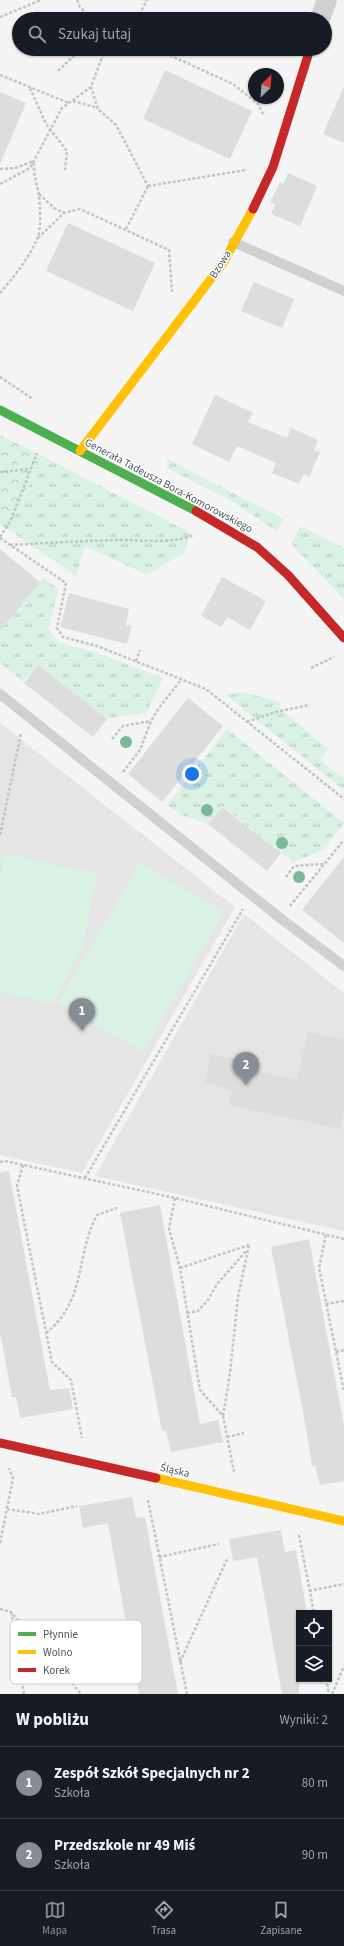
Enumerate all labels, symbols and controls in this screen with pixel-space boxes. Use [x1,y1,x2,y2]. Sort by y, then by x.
search box [12,12,332,56]
icon: search [26,23,48,45]
text: Szukaj tutaj [58,24,131,45]
north arrow [248,68,284,104]
street label: Bzowa [206,247,235,281]
street label: Generała Tadeusza Bora-Komorowskiego [82,435,255,536]
your location [182,764,202,784]
pin: 1 [69,998,95,1031]
pin: 2 [233,1052,259,1085]
street label: Śląska [159,1460,191,1481]
map controls [296,1610,332,1682]
button: locate [296,1610,332,1646]
legend [10,1620,142,1684]
text: Płynnie [43,1627,78,1642]
text: Wolno [43,1645,72,1660]
button: layers [296,1646,332,1682]
text: Korek [43,1663,70,1678]
text: W pobliżu [16,1708,89,1732]
text: Wyniki: 2 [279,1711,328,1729]
text: Zespół Szkół Specjalnych nr 2 [54,1763,250,1784]
text: 1 [26,1774,32,1792]
text: 80 m [302,1774,328,1792]
text: Szkoła [54,1784,90,1802]
text: Przedszkole nr 49 Miś [54,1835,195,1856]
text: 2 [26,1846,32,1864]
text: 90 m [302,1846,328,1864]
text: Szkoła [54,1856,90,1874]
tab: Mapa [42,1899,67,1938]
tab: Trasa [151,1899,176,1938]
tab: Zapisane [260,1899,302,1938]

